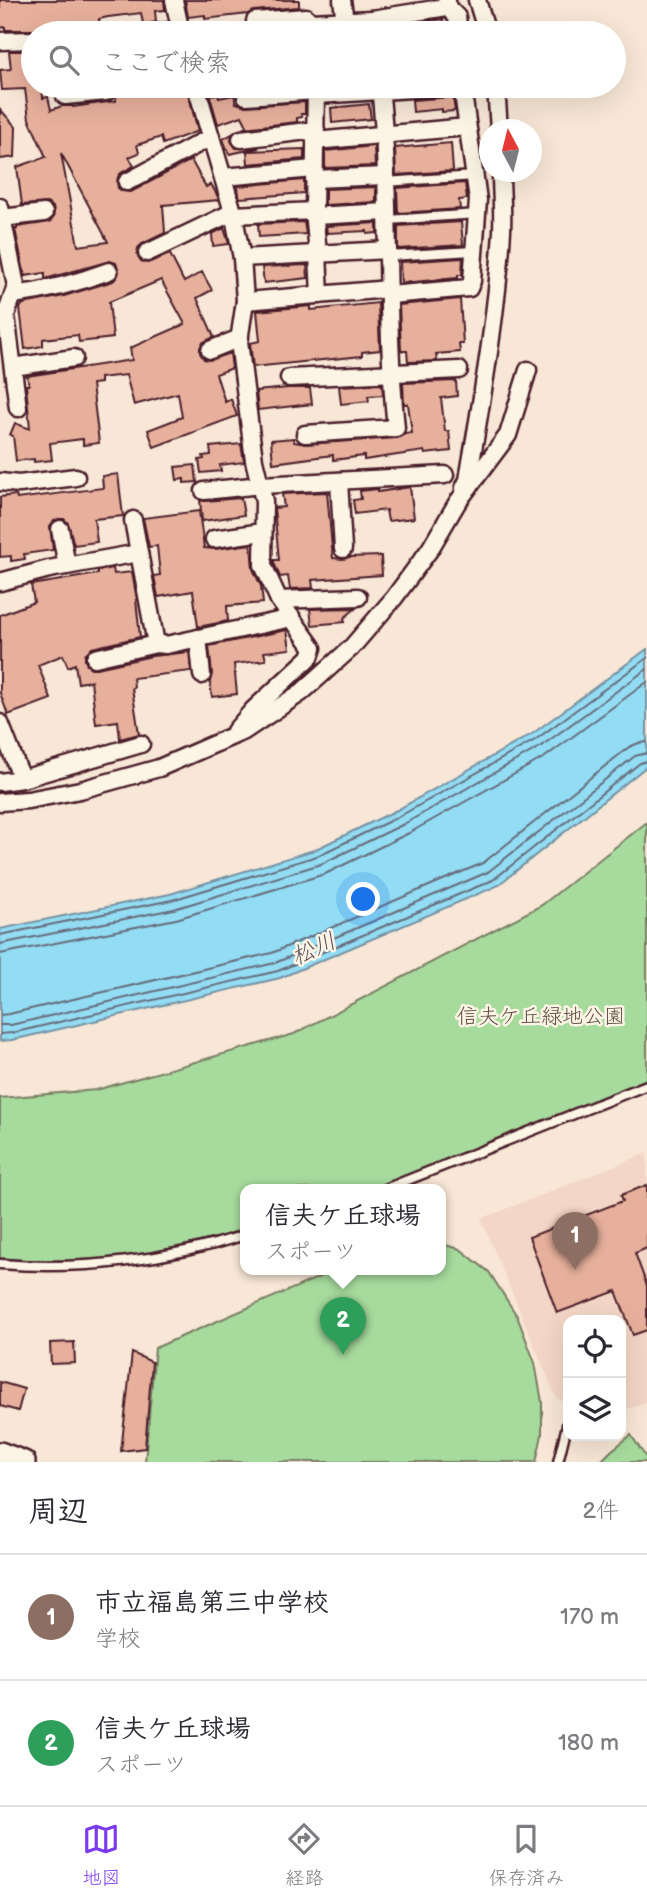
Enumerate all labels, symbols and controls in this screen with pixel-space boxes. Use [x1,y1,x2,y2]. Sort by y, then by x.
search box [21,21,626,98]
icon: search [45,41,83,79]
text: ここで検索 [101,48,231,79]
north arrow [479,119,542,182]
your location [346,882,380,916]
water label: 松川 [287,927,341,971]
park label: 信夫ケ丘緑地公園 [457,1004,625,1029]
popup [240,1184,446,1275]
text: 信夫ケ丘球場 [265,1201,421,1232]
pin: 1 [552,1212,598,1270]
text: スポーツ [265,1238,357,1266]
pin: 2 [320,1297,366,1355]
map controls [563,1315,626,1441]
button: locate [563,1315,626,1378]
button: layers [563,1378,626,1441]
text: 周辺 [28,1494,88,1530]
text: 2件 [582,1497,619,1525]
text: 市立福島第三中学校 [95,1588,329,1619]
text: 1 [46,1603,56,1631]
text: 170 m [560,1603,619,1631]
text: 学校 [95,1625,141,1653]
text: 信夫ケ丘球場 [95,1714,251,1745]
text: 2 [44,1729,58,1757]
text: 180 m [558,1729,619,1757]
text: スポーツ [95,1751,187,1779]
tab: 地図 [82,1820,121,1890]
tab: 経路 [285,1820,324,1890]
tab: 保存済み [488,1820,565,1890]

